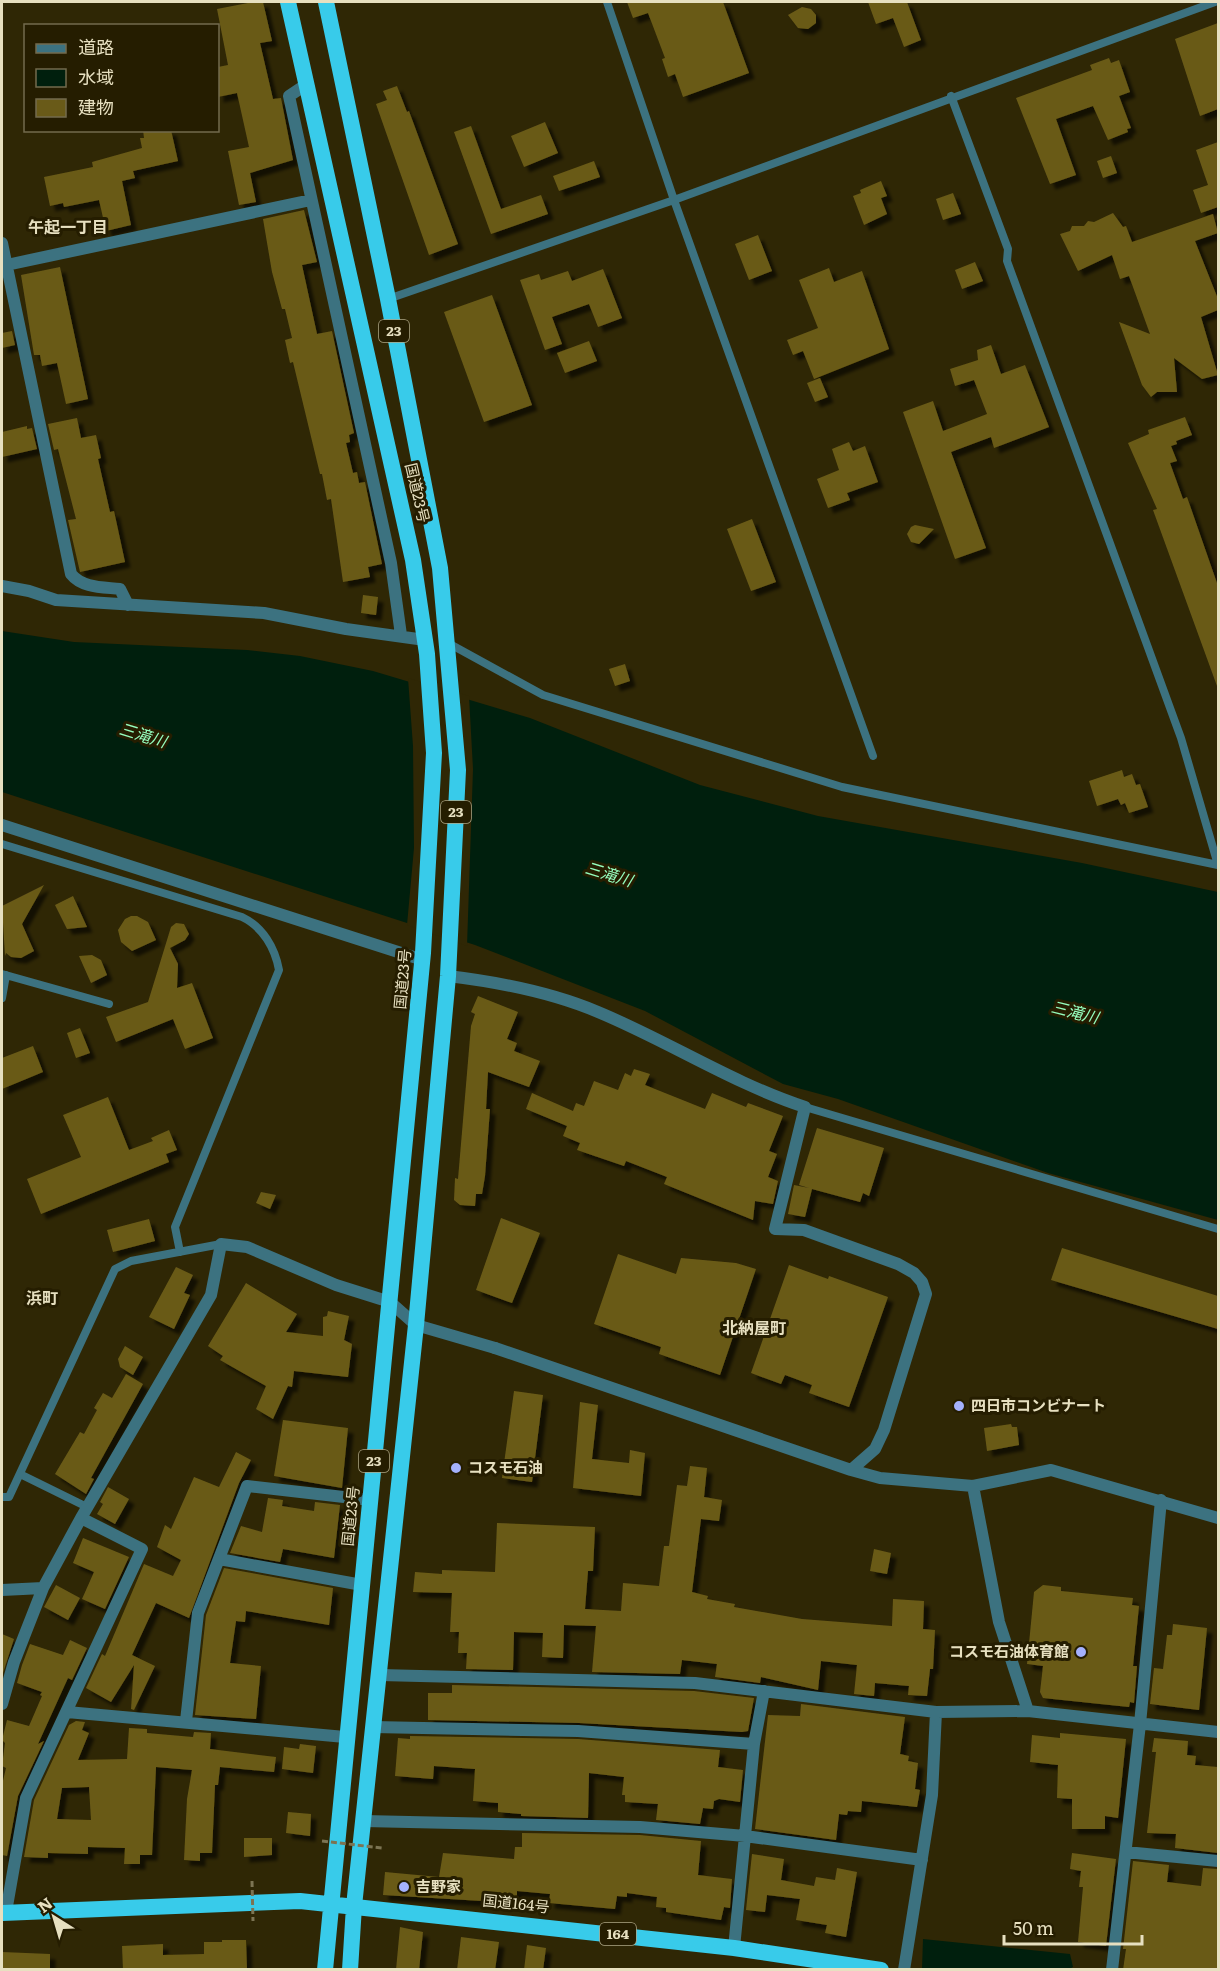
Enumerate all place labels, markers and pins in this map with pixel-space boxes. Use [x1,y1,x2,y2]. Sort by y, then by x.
place label: 四日市コンビナート [971,1393,1106,1416]
marker: 四日市コンビナート [952,1399,966,1413]
place label: コスモ石油 [468,1455,543,1478]
marker: コスモ石油 [449,1461,463,1475]
place label: コスモ石油体育館 [949,1639,1069,1662]
marker: コスモ石油体育館 [1074,1645,1088,1659]
place label: 吉野家 [416,1874,461,1897]
marker: 吉野家 [397,1880,411,1894]

